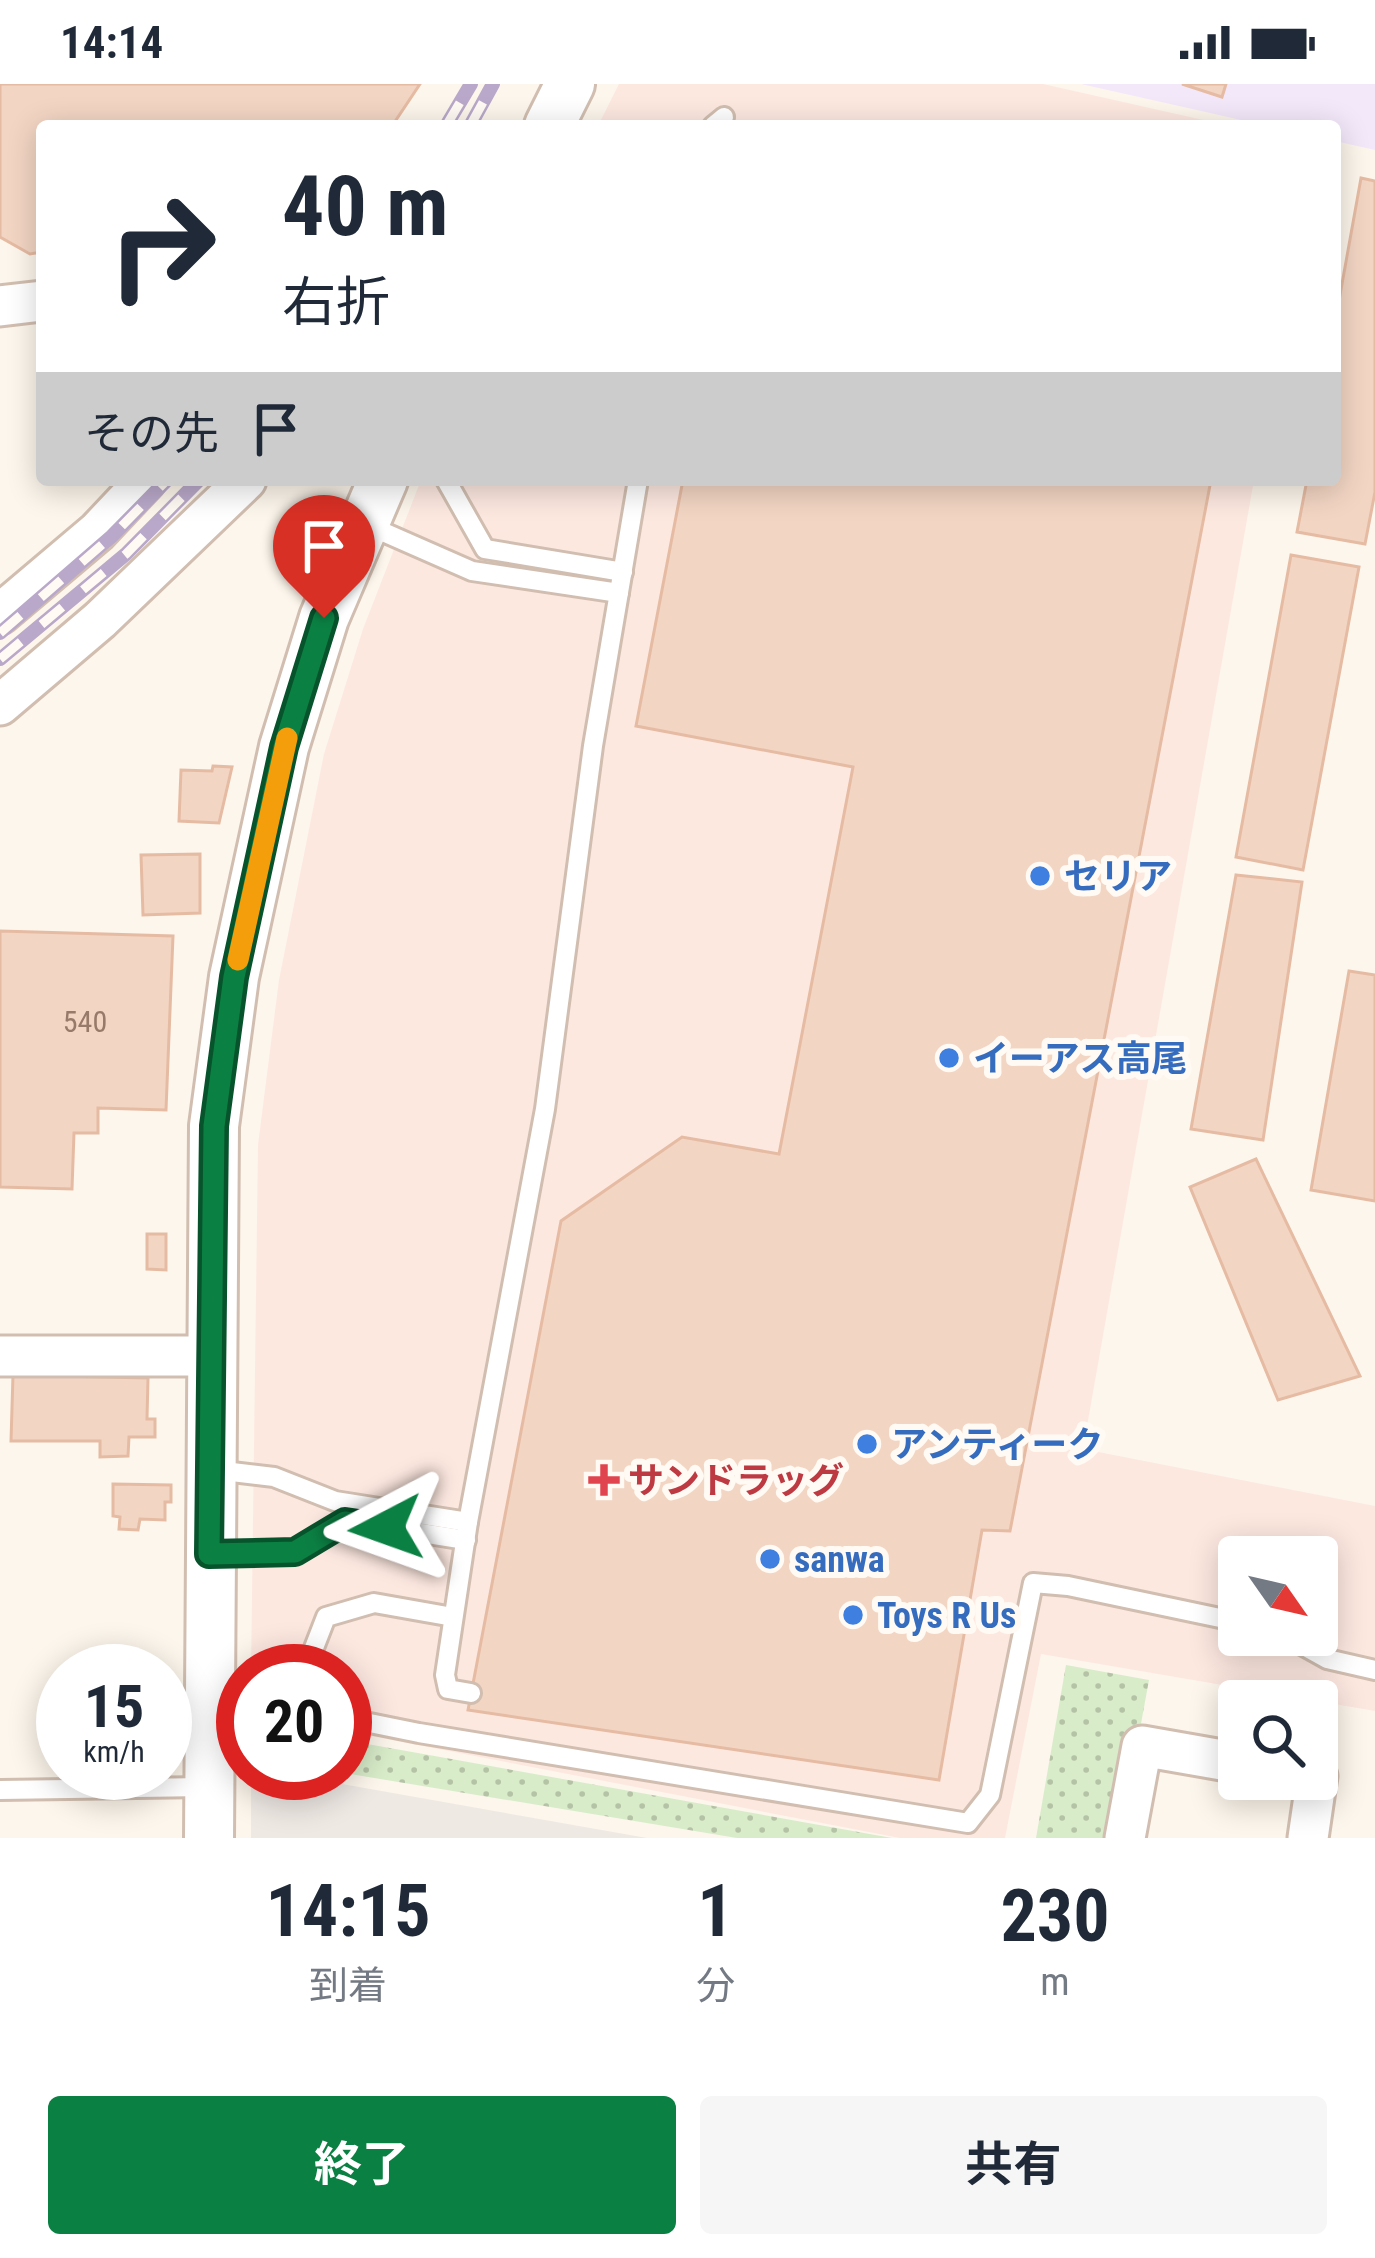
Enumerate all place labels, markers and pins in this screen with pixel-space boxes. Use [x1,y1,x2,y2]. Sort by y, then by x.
pin [273,495,375,618]
place label: セリア [1064,856,1172,898]
marker: セリア [1027,863,1053,889]
place label: イーアス高尾 [973,1038,1188,1080]
marker: イーアス高尾 [936,1045,962,1071]
place label: アンティーク [891,1424,1103,1466]
marker: アンティーク [854,1431,880,1457]
place label: サンドラッグ [628,1460,844,1502]
marker: サンドラッグ [591,1467,617,1493]
place label: sanwa [794,1539,885,1581]
marker: sanwa [757,1546,783,1572]
place label: Toys R Us [877,1595,1016,1637]
marker: Toys R Us [840,1602,866,1628]

